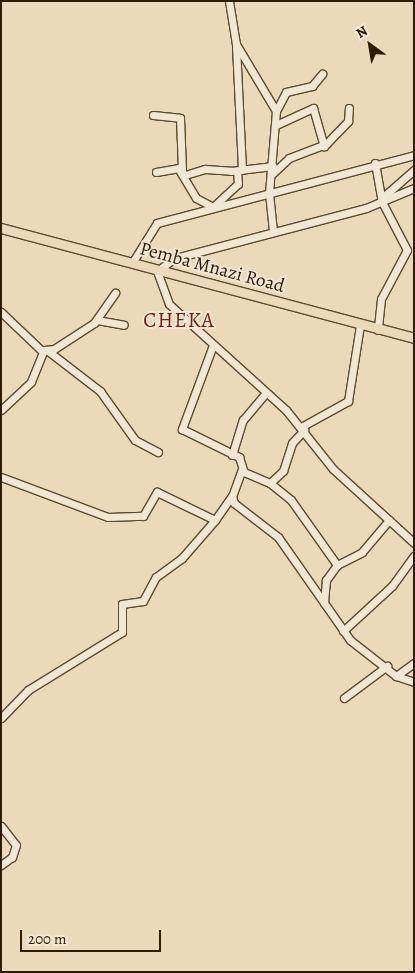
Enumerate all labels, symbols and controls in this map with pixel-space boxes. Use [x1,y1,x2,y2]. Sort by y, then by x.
north arrow [345,20,395,70]
text: N [352,21,371,43]
street label: Pemba Mnazi Road [137,238,287,298]
district label: CHEKA [143,307,215,333]
scale bar [22,920,164,952]
text: 200 m [28,929,67,949]

